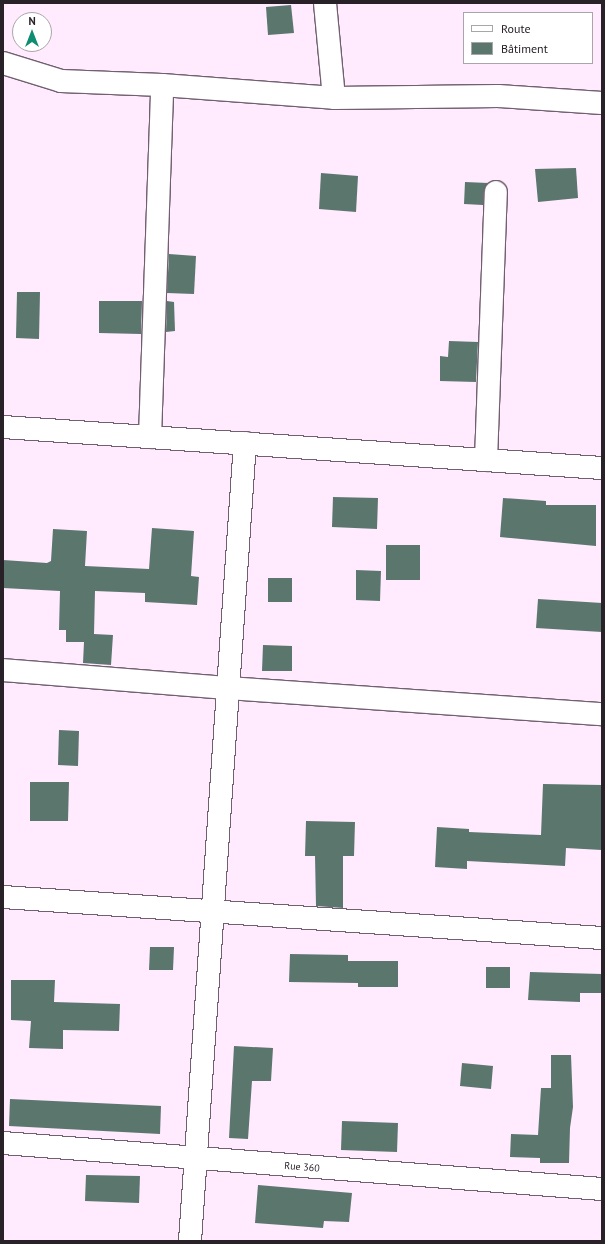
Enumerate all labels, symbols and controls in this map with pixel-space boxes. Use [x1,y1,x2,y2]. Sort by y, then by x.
north arrow [12,12,52,52]
legend [463,12,593,64]
text: N [28,14,36,28]
text: Route [501,21,531,36]
text: Bâtiment [501,41,548,56]
street label: Rue 360 [284,1159,320,1175]

